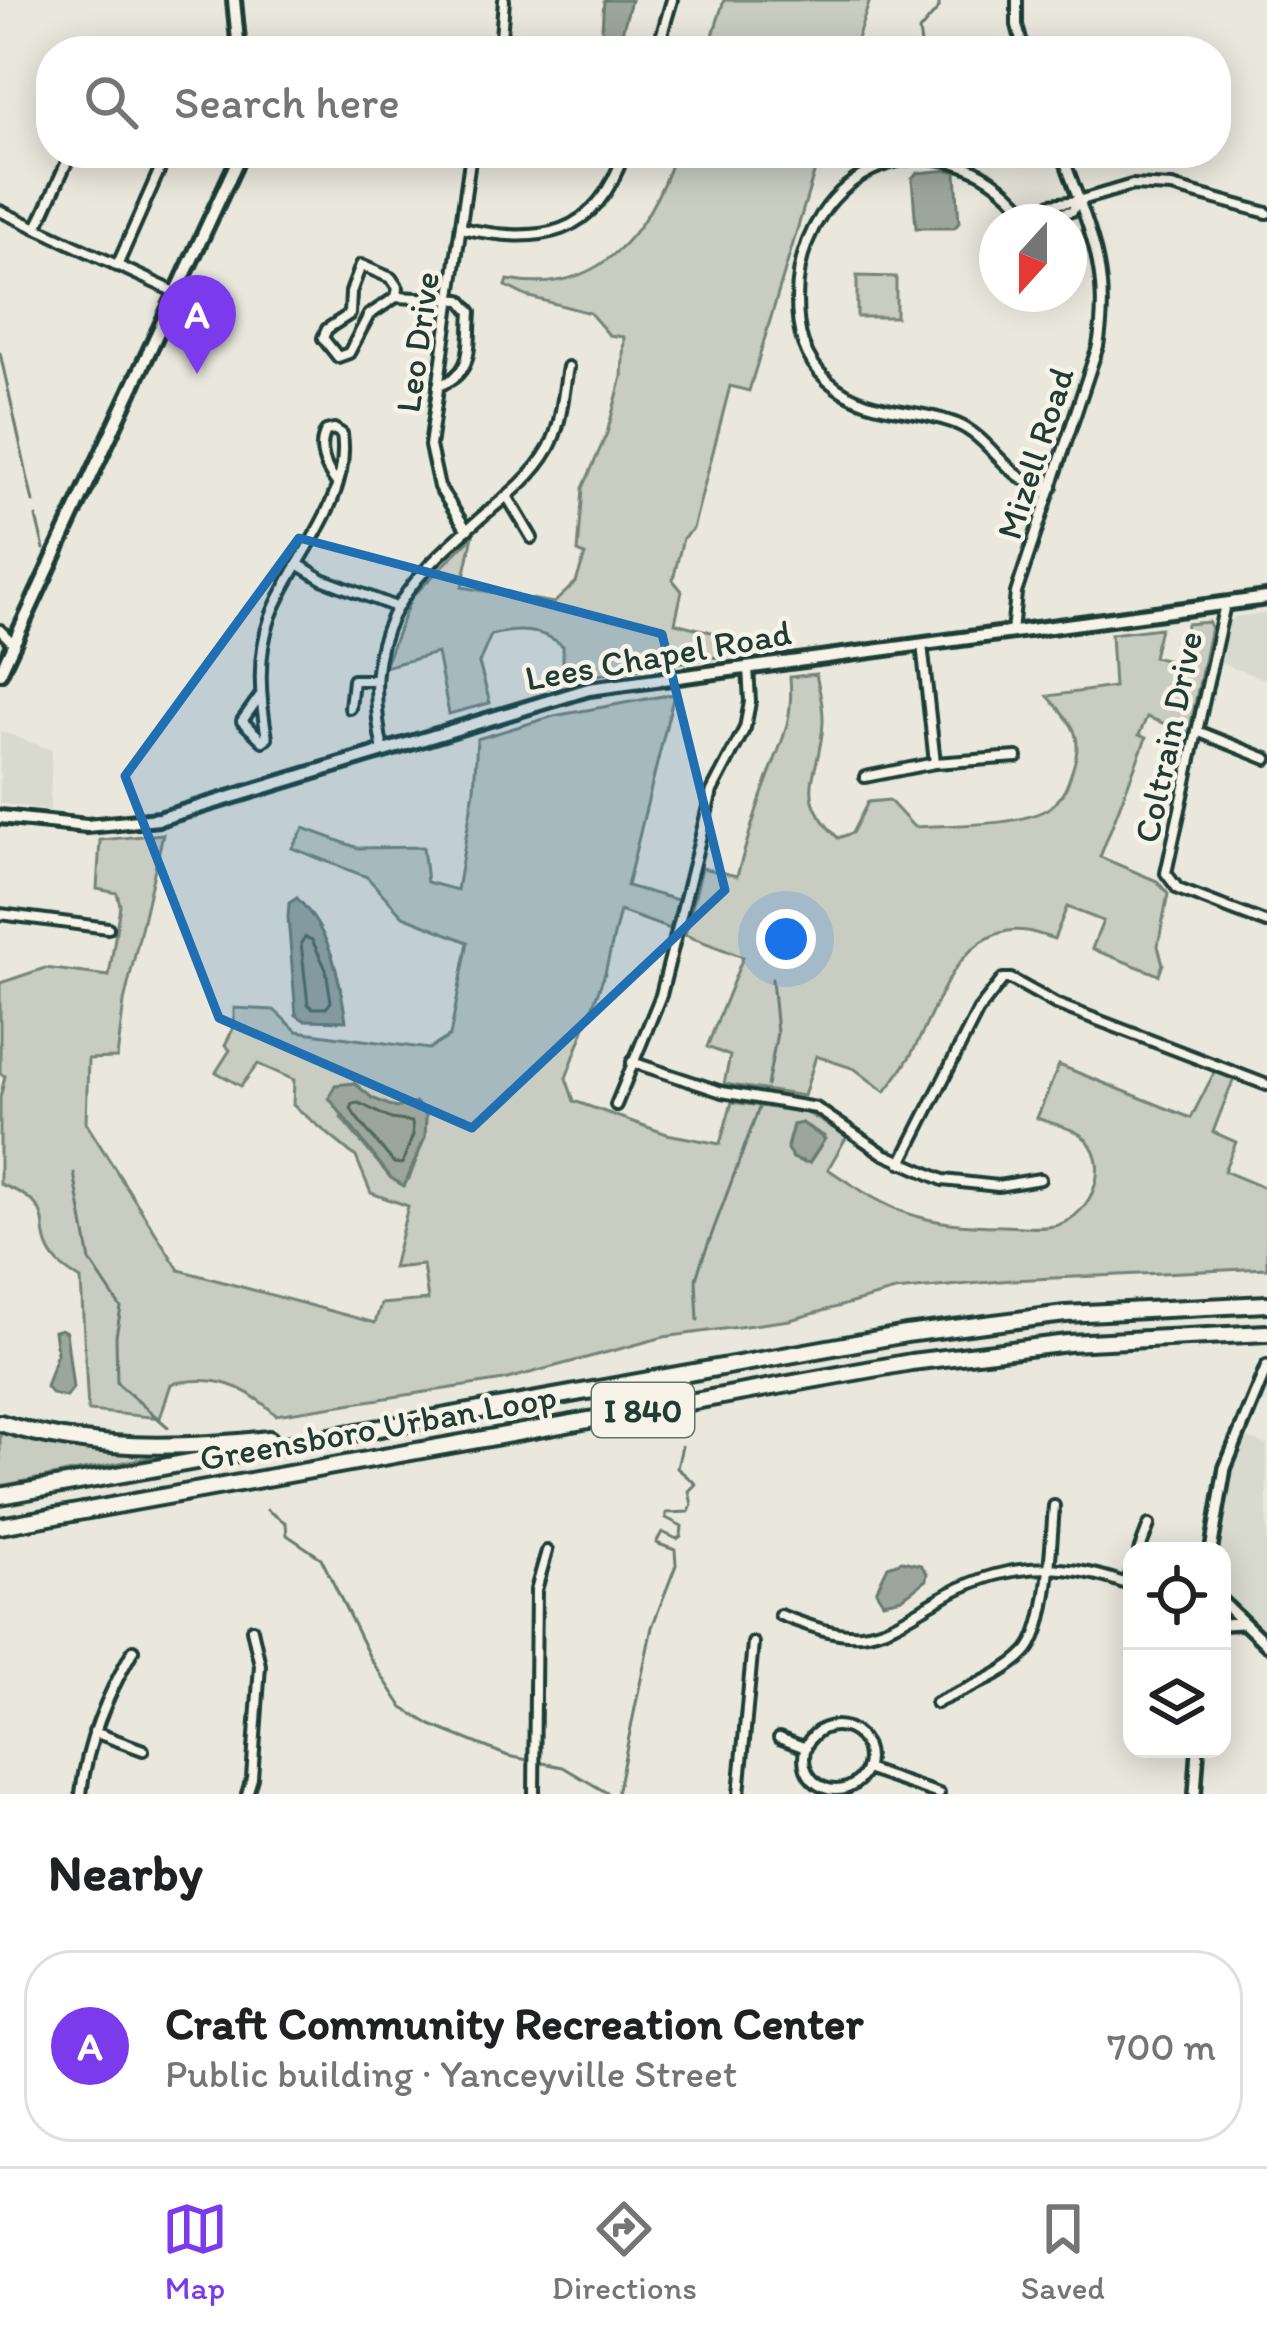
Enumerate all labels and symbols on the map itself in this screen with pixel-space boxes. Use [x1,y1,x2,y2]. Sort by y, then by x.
north arrow [979,204,1087,312]
street label: Leo Drive [386,269,448,415]
pin: A [158,275,236,374]
street label: Mizell Road [987,361,1083,545]
street label: Lees Chapel Road [522,610,794,700]
street label: Coltrain Drive [1125,627,1211,847]
your location [756,909,816,969]
street label: Greensboro Urban Loop [196,1374,560,1480]
road number: I 840 [592,1383,694,1437]

